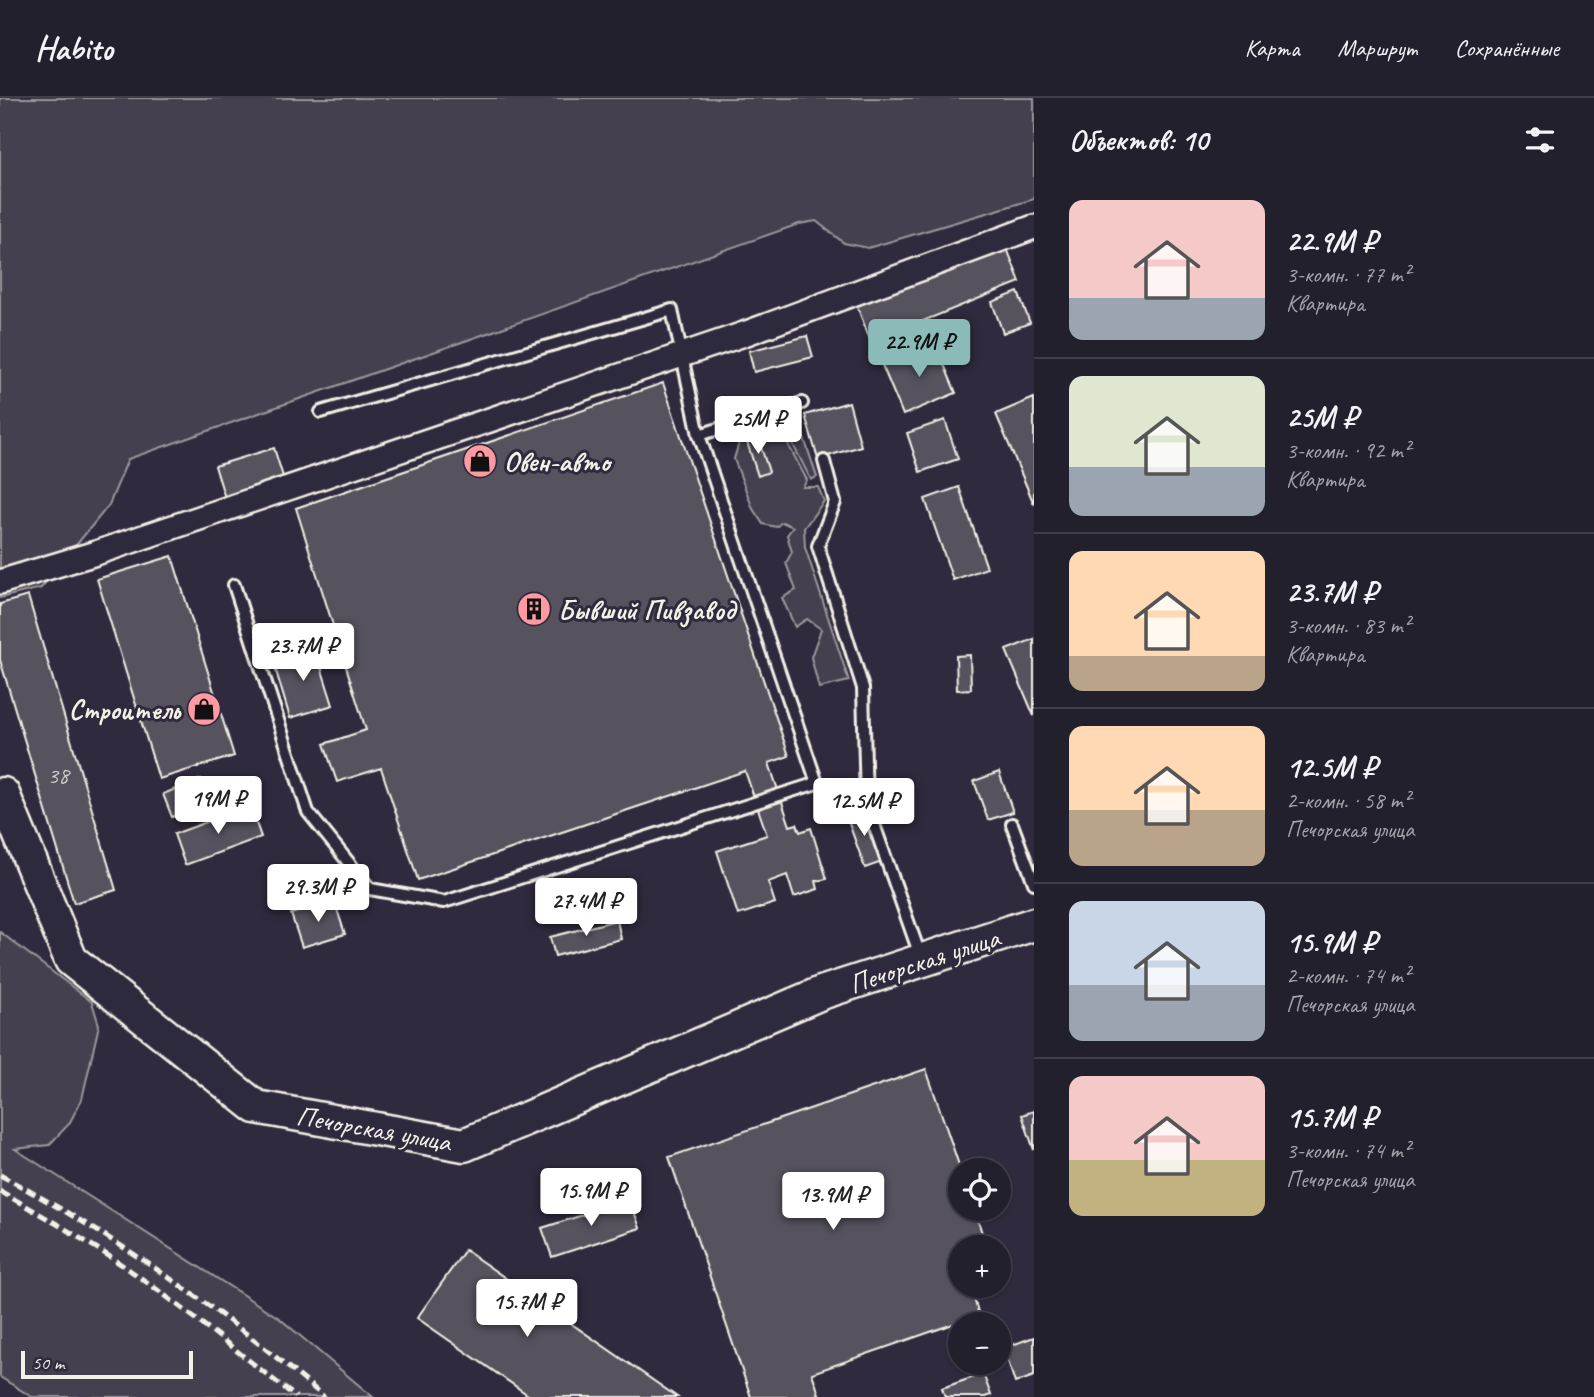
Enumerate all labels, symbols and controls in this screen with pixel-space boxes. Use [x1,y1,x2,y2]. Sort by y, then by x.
text: Habito [35,27,113,69]
text: Карта [1245,33,1300,63]
text: Маршрут [1338,33,1417,63]
text: Сохранённые [1455,33,1559,63]
text: Объектов: 10 [1069,121,1208,159]
icon: filters [1521,121,1559,159]
text: 22.9M ₽ [1286,222,1377,260]
icon: home [1125,228,1209,312]
text: 3-комн. · 77 m² [1286,260,1410,289]
text: Квартира [1286,289,1364,318]
pin: 22.9M ₽ [854,320,984,379]
text: 22.9M ₽ [884,327,954,356]
pin: 25M ₽ [709,396,807,456]
text: 25M ₽ [1286,398,1357,436]
text: 25M ₽ [731,404,785,433]
icon: home [1125,404,1209,488]
text: 3-комн. · 92 m² [1286,436,1410,465]
shop icon: Овен-авто [461,442,499,480]
place label: Овен-авто [504,444,613,479]
text: Квартира [1286,465,1364,494]
text: 23.7M ₽ [1286,573,1377,611]
icon: home [1125,579,1209,663]
building icon: Бывший Пивзавод [515,590,553,628]
place label: Бывший Пивзавод [558,592,738,628]
text: 3-комн. · 83 m² [1286,611,1410,640]
pin: 23.7M ₽ [238,624,368,683]
text: 23.7M ₽ [268,631,338,660]
text: Квартира [1286,640,1364,669]
shop icon: Строитель [185,690,223,728]
place label: Строитель [69,692,182,727]
text: 12.5M ₽ [1286,748,1377,786]
icon: home [1125,754,1209,838]
house number: 38 [47,760,71,790]
pin: 19M ₽ [169,776,267,836]
pin: 12.5M ₽ [799,778,929,838]
text: 19M ₽ [191,784,245,813]
text: 12.5M ₽ [829,786,899,815]
text: 2-комн. · 58 m² [1286,786,1410,815]
text: Печорская улица [1286,815,1414,844]
pin: 29.3M ₽ [253,864,383,924]
text: 29.3M ₽ [283,872,353,901]
pin: 27.4M ₽ [521,878,651,938]
text: 27.4M ₽ [551,886,621,915]
street label: Печорская улица [844,919,1006,1001]
text: 15.9M ₽ [1286,923,1376,961]
icon: home [1125,929,1209,1013]
text: 2-комн. · 74 m² [1286,961,1410,990]
text: Печорская улица [1286,990,1414,1019]
street label: Печорская улица [294,1098,456,1160]
text: 15.7M ₽ [1286,1098,1376,1136]
icon: home [1125,1104,1209,1188]
text: 3-комн. · 74 m² [1286,1136,1410,1165]
map controls [948,1158,1011,1375]
button: locate [948,1158,1011,1221]
text: Печорская улица [1286,1165,1414,1194]
pin: 15.9M ₽ [526,1168,656,1228]
pin: 13.9M ₽ [768,1172,898,1232]
text: 15.9M ₽ [556,1176,626,1205]
text: 13.9M ₽ [798,1180,868,1209]
button: + [948,1235,1011,1298]
pin: 15.7M ₽ [462,1280,592,1339]
text: 15.7M ₽ [492,1287,562,1316]
button: − [948,1312,1011,1375]
scale bar [21,1348,192,1380]
text: 50 m [32,1351,64,1375]

